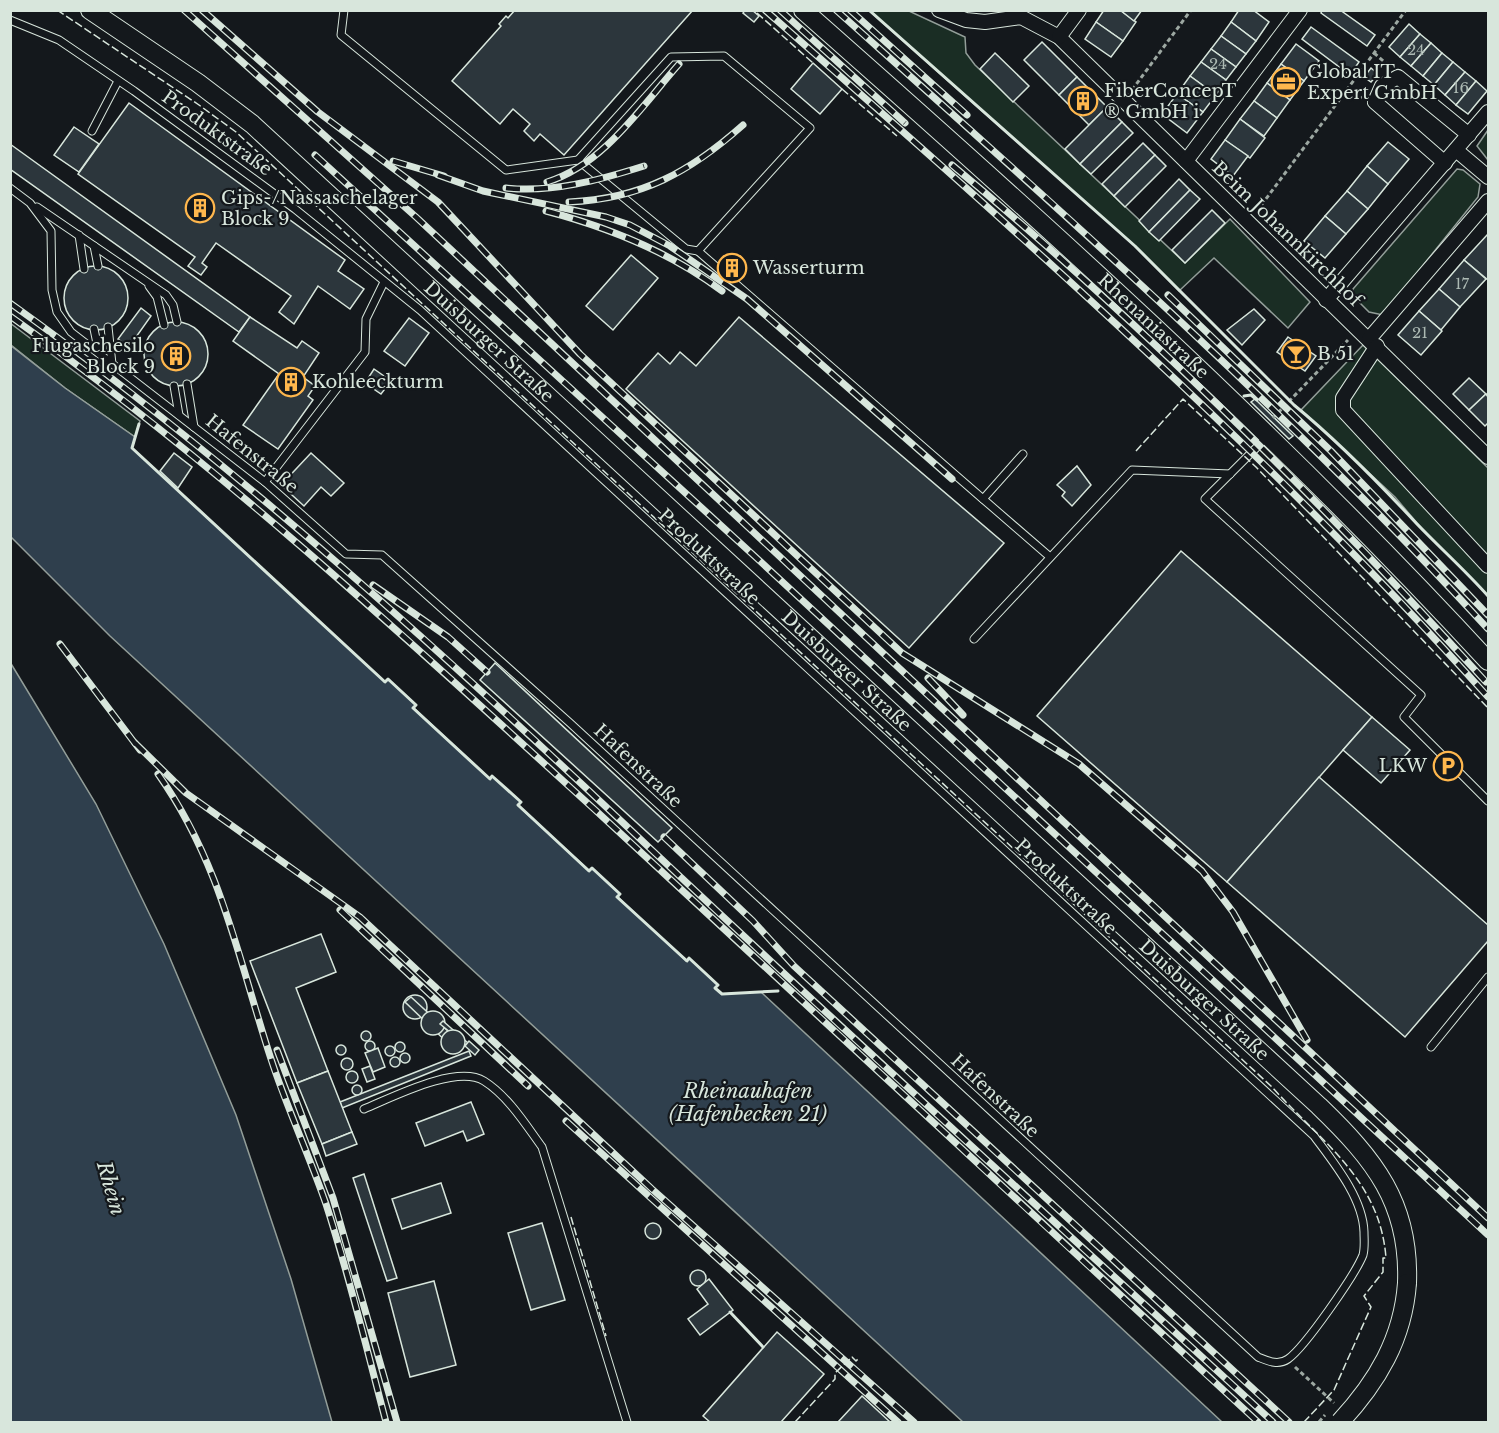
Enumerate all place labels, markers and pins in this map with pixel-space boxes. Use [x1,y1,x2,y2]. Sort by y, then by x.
place label: Global IT Expert GmbH [1307,61,1437,104]
office icon: Global IT Expert GmbH [1270,66,1302,98]
place label: FiberConcepT ® GmbH i [1104,80,1237,123]
building icon: FiberConcepT ® GmbH i [1067,85,1099,117]
place label: Gips-/Nassaschelager Block 9 [221,187,418,230]
building icon: Gips-/Nassaschelager Block 9 [184,192,216,224]
building icon: Wasserturm [716,252,748,284]
place label: Wasserturm [752,257,865,279]
place label: Flugaschesilo Block 9 [32,335,155,378]
bar icon: B 51 [1280,338,1312,370]
building icon: Flugaschesilo Block 9 [160,340,192,372]
place label: B 51 [1317,343,1354,365]
building icon: Kohleeckturm [275,366,307,398]
place label: Kohleeckturm [312,371,444,393]
parking icon: LKW [1432,750,1464,782]
place label: LKW [1379,755,1428,777]

